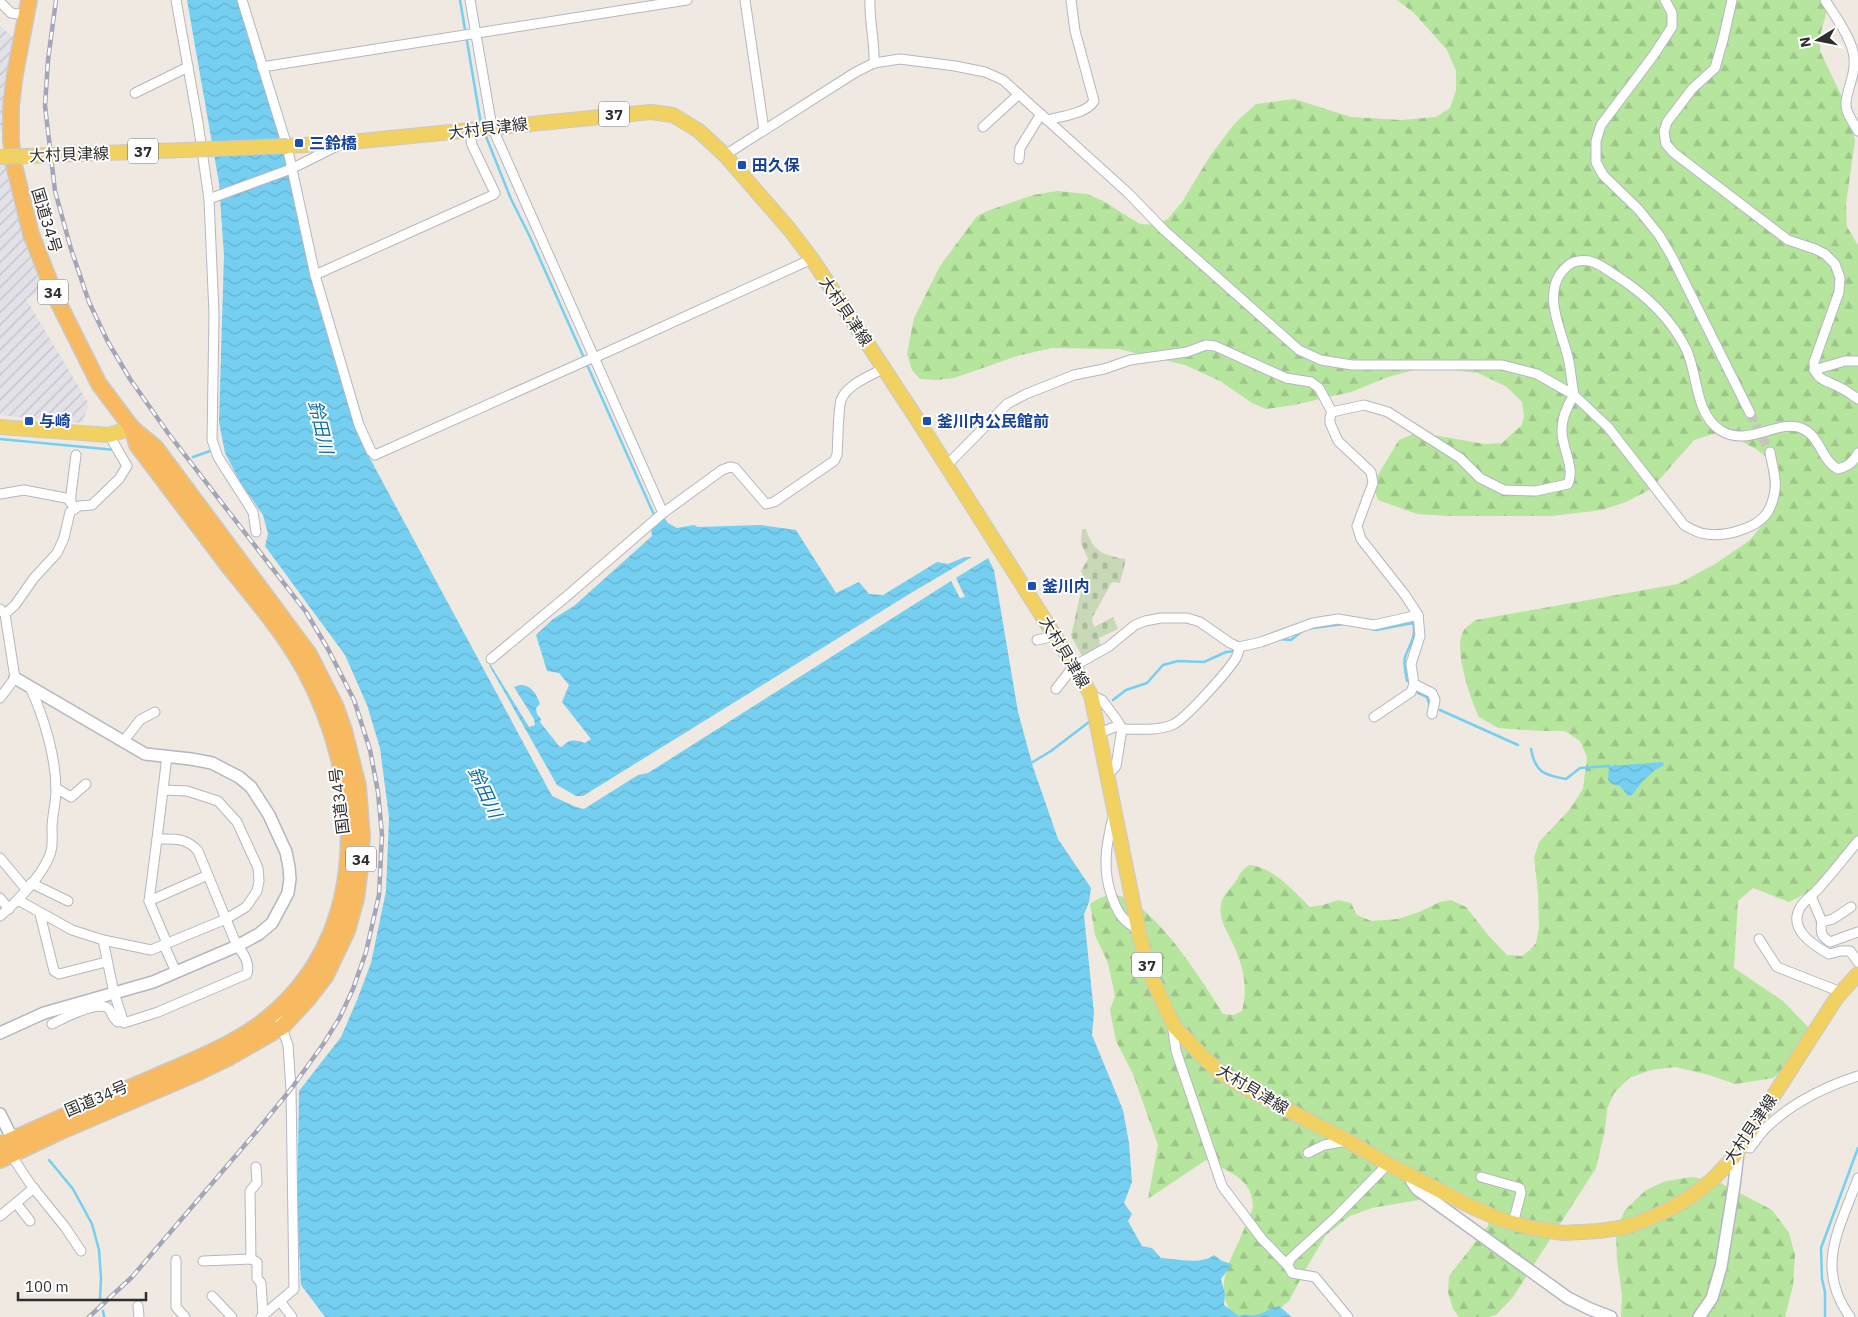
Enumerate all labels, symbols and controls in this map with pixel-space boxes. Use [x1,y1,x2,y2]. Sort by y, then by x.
north arrow [1793,15,1843,65]
text: N [1795,36,1815,49]
road number: 37 [599,102,629,126]
street label: 大村貝津線 [447,113,529,143]
place label: 三鈴橋 [309,133,357,153]
marker: 三鈴橋 [293,137,305,149]
road number: 37 [128,138,158,164]
street label: 大村貝津線 [29,143,109,165]
place label: 田久保 [752,155,800,175]
marker: 田久保 [736,159,748,171]
street label: 国道34号 [28,185,66,255]
street label: 大村貝津線 [815,272,877,350]
road number: 34 [38,280,68,304]
water label: 鈴田川 [304,398,339,458]
place label: 与崎 [39,411,71,431]
place label: 釜川内公民館前 [937,411,1049,431]
marker: 与崎 [23,415,35,427]
marker: 釜川内公民館前 [921,415,933,427]
place label: 釜川内 [1042,576,1090,596]
marker: 釜川内 [1026,580,1038,592]
street label: 大村貝津線 [1036,613,1094,691]
water label: 鈴田川 [463,763,508,823]
street label: 国道34号 [325,766,353,836]
road number: 34 [346,846,376,872]
road number: 37 [1132,952,1162,978]
street label: 大村貝津線 [1214,1060,1292,1118]
street label: 国道34号 [61,1076,131,1120]
street label: 大村貝津線 [1719,1090,1781,1168]
scale bar [18,1270,145,1302]
text: 100 m [25,1277,69,1296]

